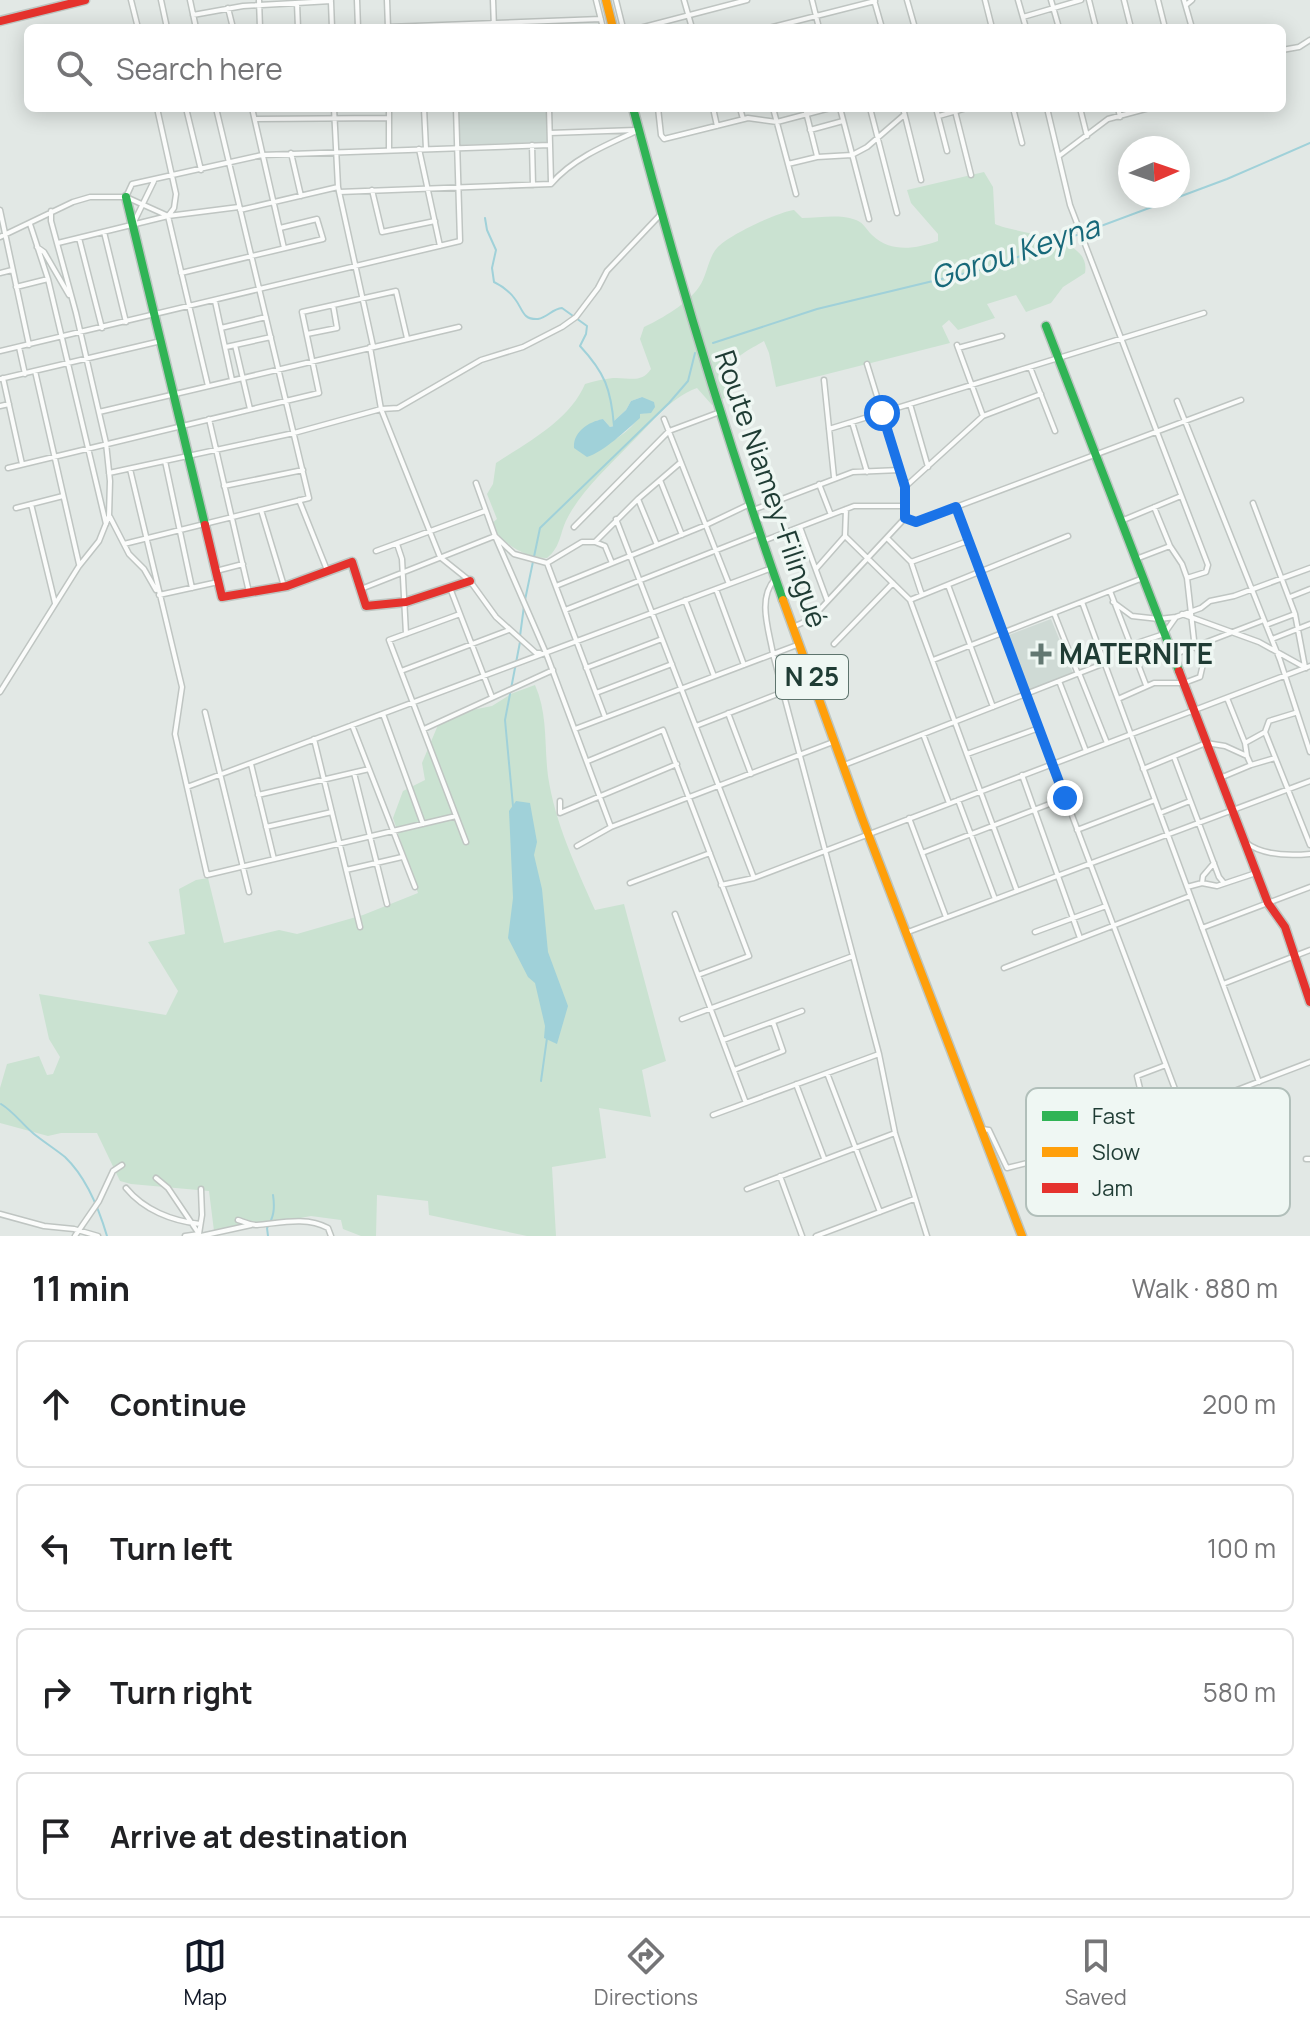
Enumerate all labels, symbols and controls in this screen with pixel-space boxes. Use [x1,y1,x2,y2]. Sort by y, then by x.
search box [24,24,1286,112]
icon: search [52,46,96,90]
text: Search here [116,48,283,89]
north arrow [1118,136,1190,208]
water label: Gorou Keyna [925,205,1105,298]
street label: Route Niamey-Filingué [707,345,837,632]
route start [864,395,900,431]
place label: MATERNITE [1059,634,1213,672]
marker: MATERNITE [1030,643,1052,665]
road number: N 25 [776,655,848,699]
route end [1047,780,1083,816]
legend [1026,1088,1290,1216]
text: Fast [1092,1101,1135,1131]
text: Slow [1092,1137,1140,1167]
text: Jam [1092,1173,1133,1203]
text: 11 min [32,1265,130,1311]
text: Walk · 880 m [1132,1270,1278,1306]
icon: ahead [34,1382,78,1426]
text: Continue [110,1384,246,1425]
text: 200 m [1202,1386,1276,1422]
icon: left [34,1526,78,1570]
text: Turn left [110,1528,233,1569]
text: 100 m [1207,1530,1276,1566]
icon: right [34,1670,78,1714]
text: Turn right [110,1672,253,1713]
text: 580 m [1203,1674,1276,1710]
icon: arrive [34,1814,78,1858]
text: Arrive at destination [110,1816,408,1857]
tab: Map [183,1934,227,2012]
tab: Directions [594,1934,698,2012]
tab: Saved [1065,1934,1127,2012]

